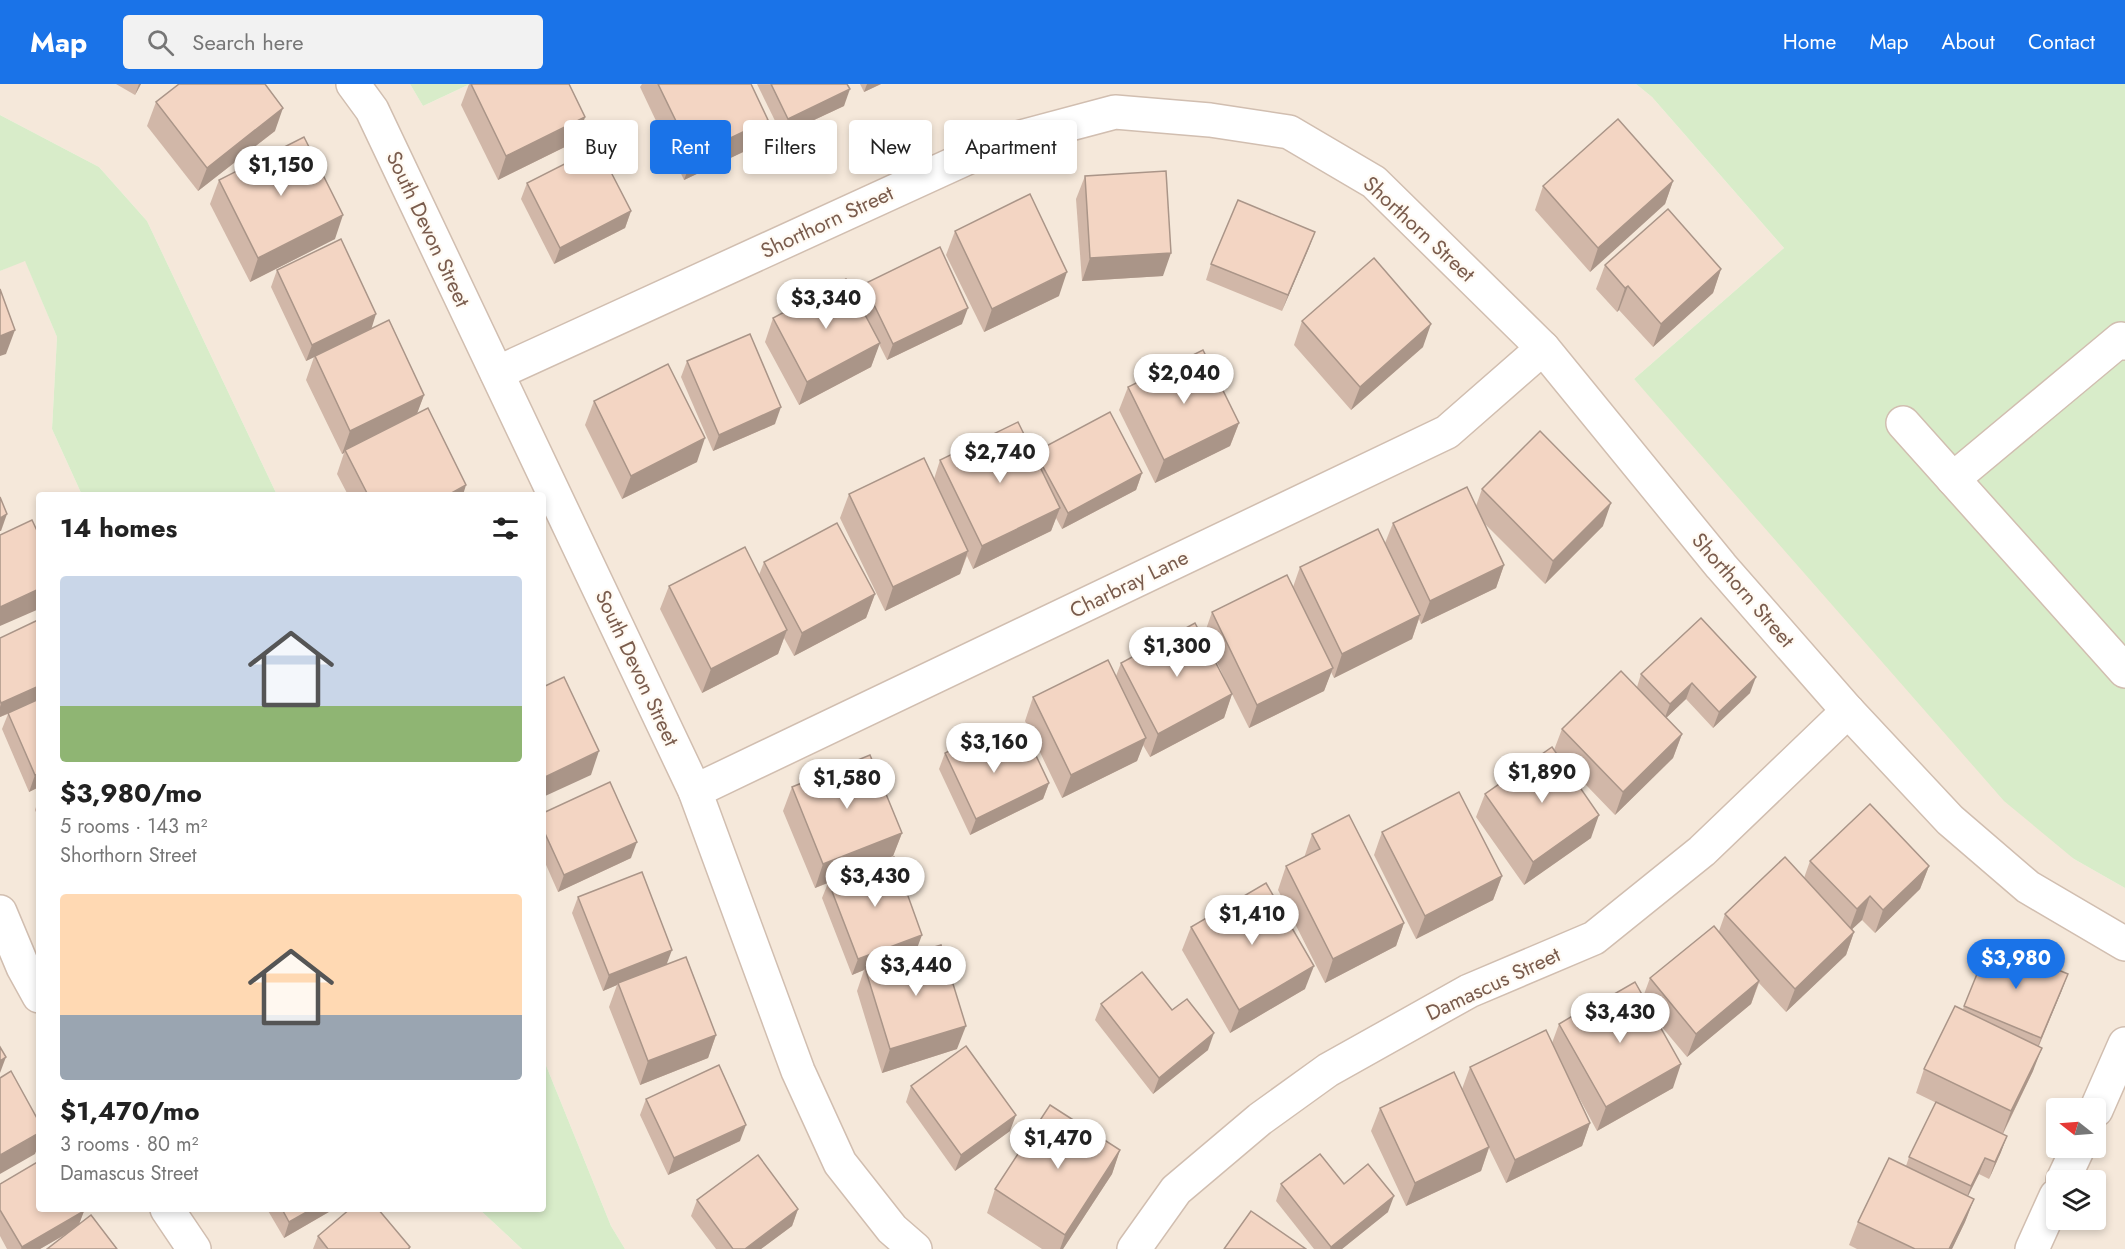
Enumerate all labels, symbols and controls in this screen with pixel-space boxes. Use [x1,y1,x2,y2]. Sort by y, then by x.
search box [123,15,543,69]
text: Map [30,22,87,63]
icon: search [144,26,177,59]
text: Search here [192,26,304,58]
text: Home [1783,27,1836,57]
text: Map [1869,27,1909,57]
text: About [1942,27,1995,57]
text: Contact [2028,27,2095,57]
chip: Buy [564,120,638,174]
chip: Rent [650,120,731,174]
chip: Filters [743,120,837,174]
chip: New [849,120,932,174]
chip: Apartment [944,120,1077,174]
pin: $1,150 [232,146,330,197]
street label: South Devon Street [379,146,477,312]
text: $1,150 [248,151,314,180]
street label: Shorthorn Street [1356,169,1482,289]
street label: Shorthorn Street [756,178,898,266]
pin: $3,340 [777,279,875,330]
text: $3,340 [791,284,861,313]
pin: $2,040 [1135,354,1233,405]
text: $2,040 [1148,359,1220,388]
pin: $2,740 [951,433,1049,484]
text: $2,740 [964,438,1036,467]
text: 14 homes [60,509,177,547]
icon: filters [489,512,522,545]
street label: Shorthorn Street [1685,526,1801,654]
street label: Charbray Lane [1065,542,1194,626]
street label: South Devon Street [588,585,686,751]
icon: home [237,615,345,723]
pin: $1,300 [1128,627,1226,678]
text: $1,300 [1143,632,1211,661]
pin: $3,160 [945,723,1043,774]
text: $3,160 [960,728,1028,757]
pin: $1,890 [1493,753,1591,804]
text: $1,890 [1508,758,1576,787]
pin: $1,580 [798,759,896,810]
text: $1,580 [813,764,881,793]
text: $3,980/mo [60,774,202,812]
text: 5 rooms · 143 m² [60,812,207,841]
text: Shorthorn Street [60,841,197,870]
pin: $3,430 [826,857,924,908]
text: $3,430 [840,862,910,891]
pin: $1,410 [1203,895,1301,946]
text: $1,410 [1219,900,1285,929]
icon: home [237,933,345,1041]
pin: $3,980 [1967,939,2065,990]
street label: Damascus Street [1421,940,1565,1028]
text: $3,980 [1981,944,2051,973]
pin: $3,440 [867,946,965,997]
text: $3,440 [880,951,952,980]
pin: $3,430 [1571,993,1669,1044]
text: $3,430 [1585,998,1655,1027]
text: $1,470/mo [60,1092,200,1130]
north arrow [2046,1098,2106,1158]
map controls [2046,1098,2106,1230]
pin: $1,470 [1009,1119,1107,1170]
text: $1,470 [1024,1124,1092,1153]
text: 3 rooms · 80 m² [60,1130,198,1159]
text: Damascus Street [60,1159,198,1188]
button: layers [2046,1170,2106,1230]

